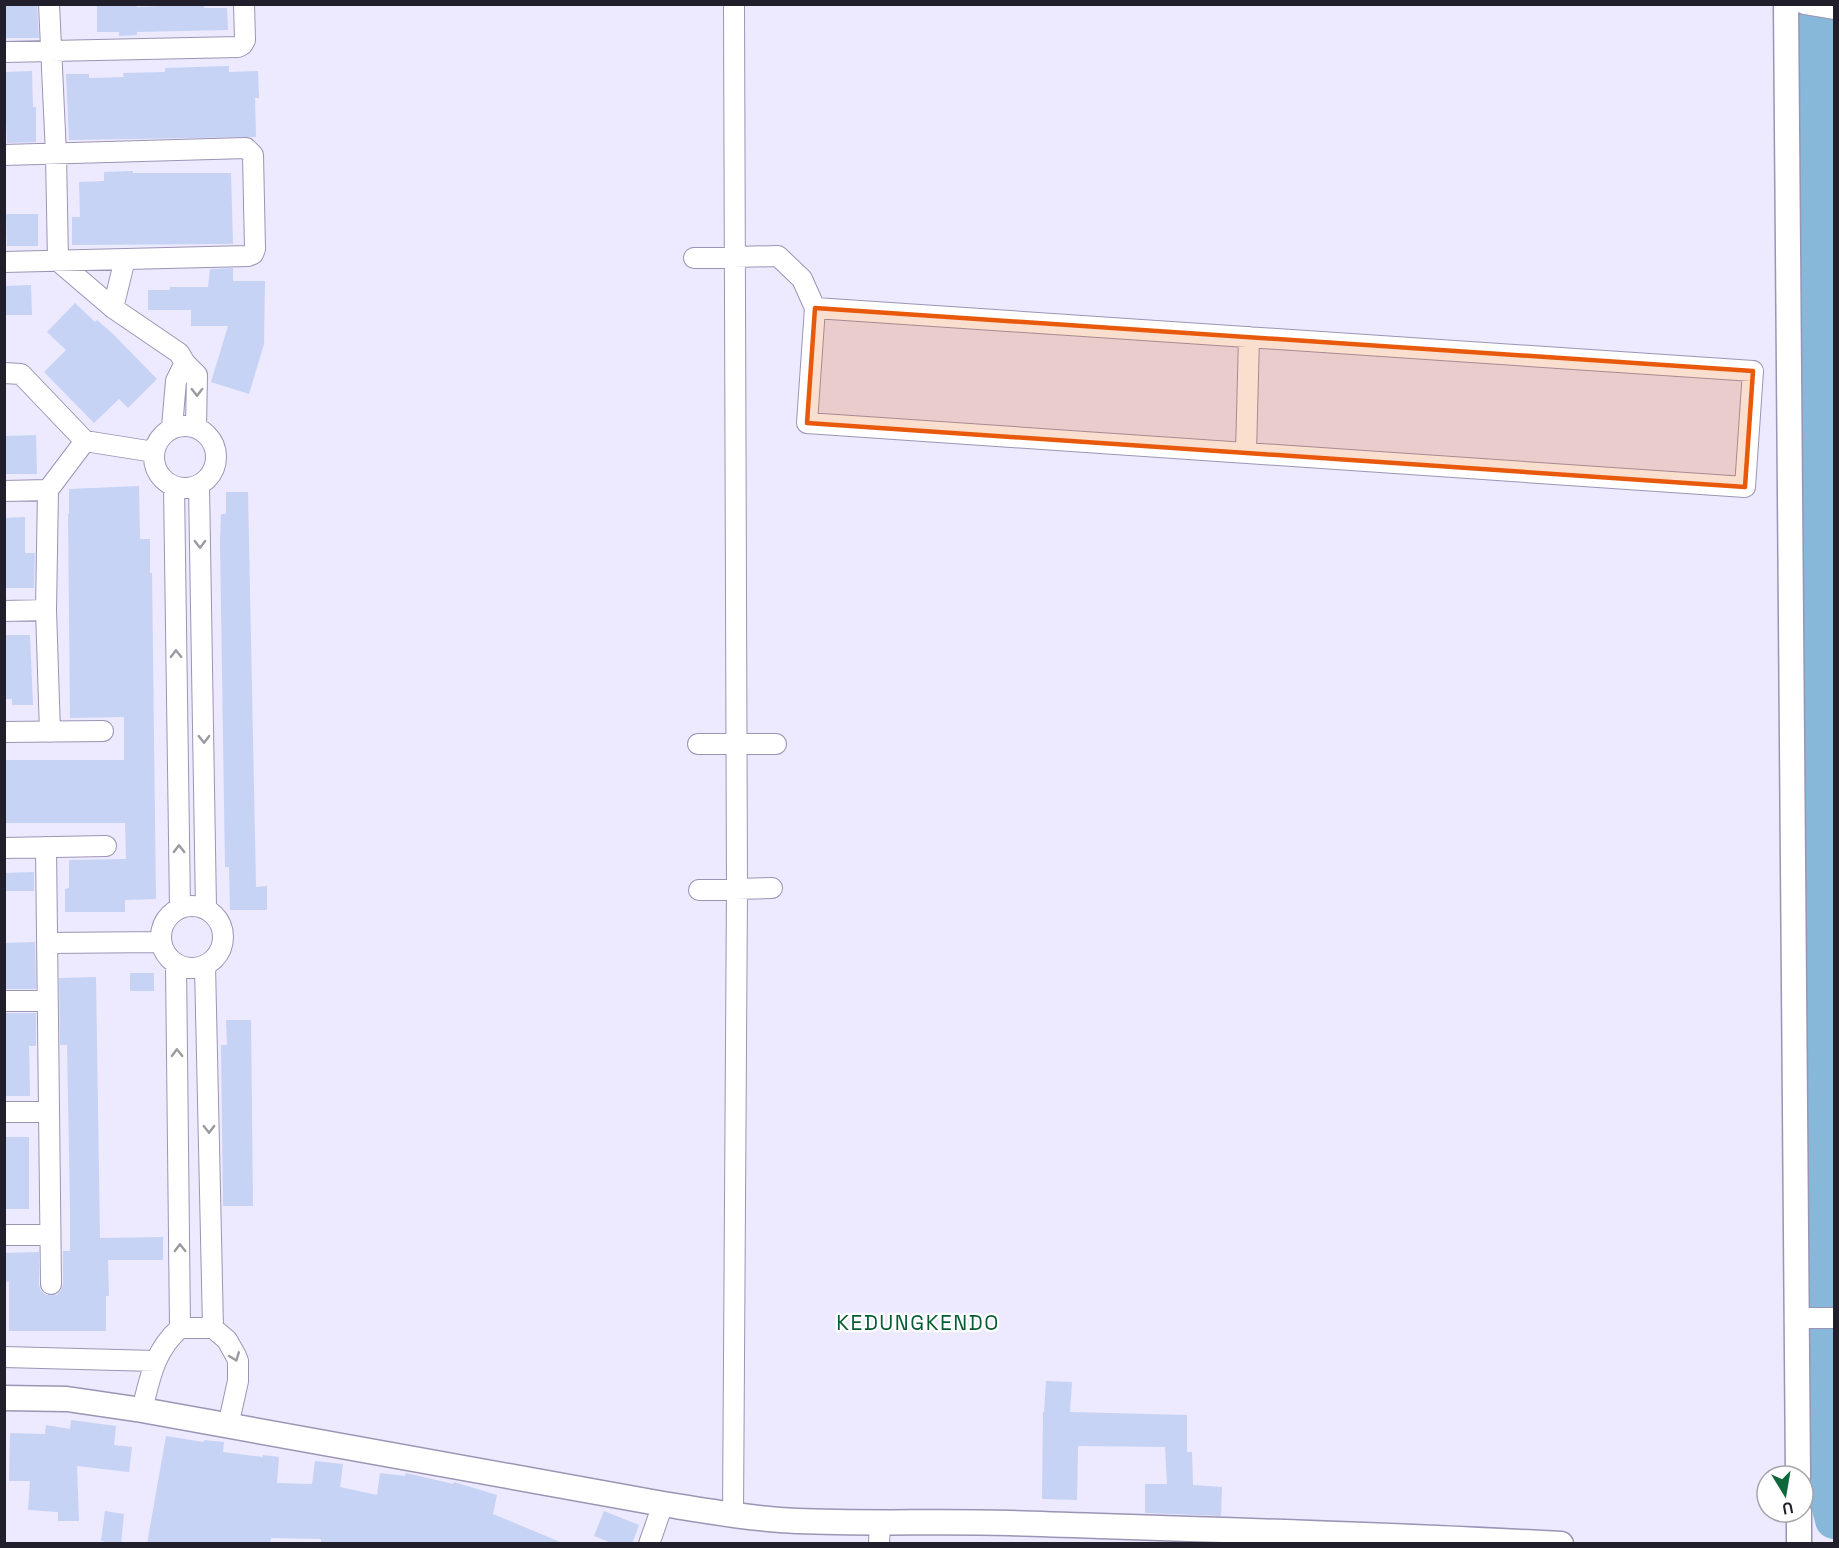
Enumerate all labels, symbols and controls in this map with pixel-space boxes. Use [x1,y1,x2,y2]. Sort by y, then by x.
one-way arrow [190,388,203,397]
one-way arrow [194,539,206,548]
one-way arrow [170,650,182,659]
one-way arrow [197,734,210,743]
one-way arrow [173,845,185,854]
one-way arrow [171,1049,183,1058]
one-way arrow [203,1124,216,1133]
one-way arrow [174,1244,186,1253]
district label: KEDUNGKENDO [836,1309,1000,1336]
one-way arrow [227,1351,240,1362]
north arrow [1755,1464,1815,1524]
text: U [1780,1497,1795,1520]

